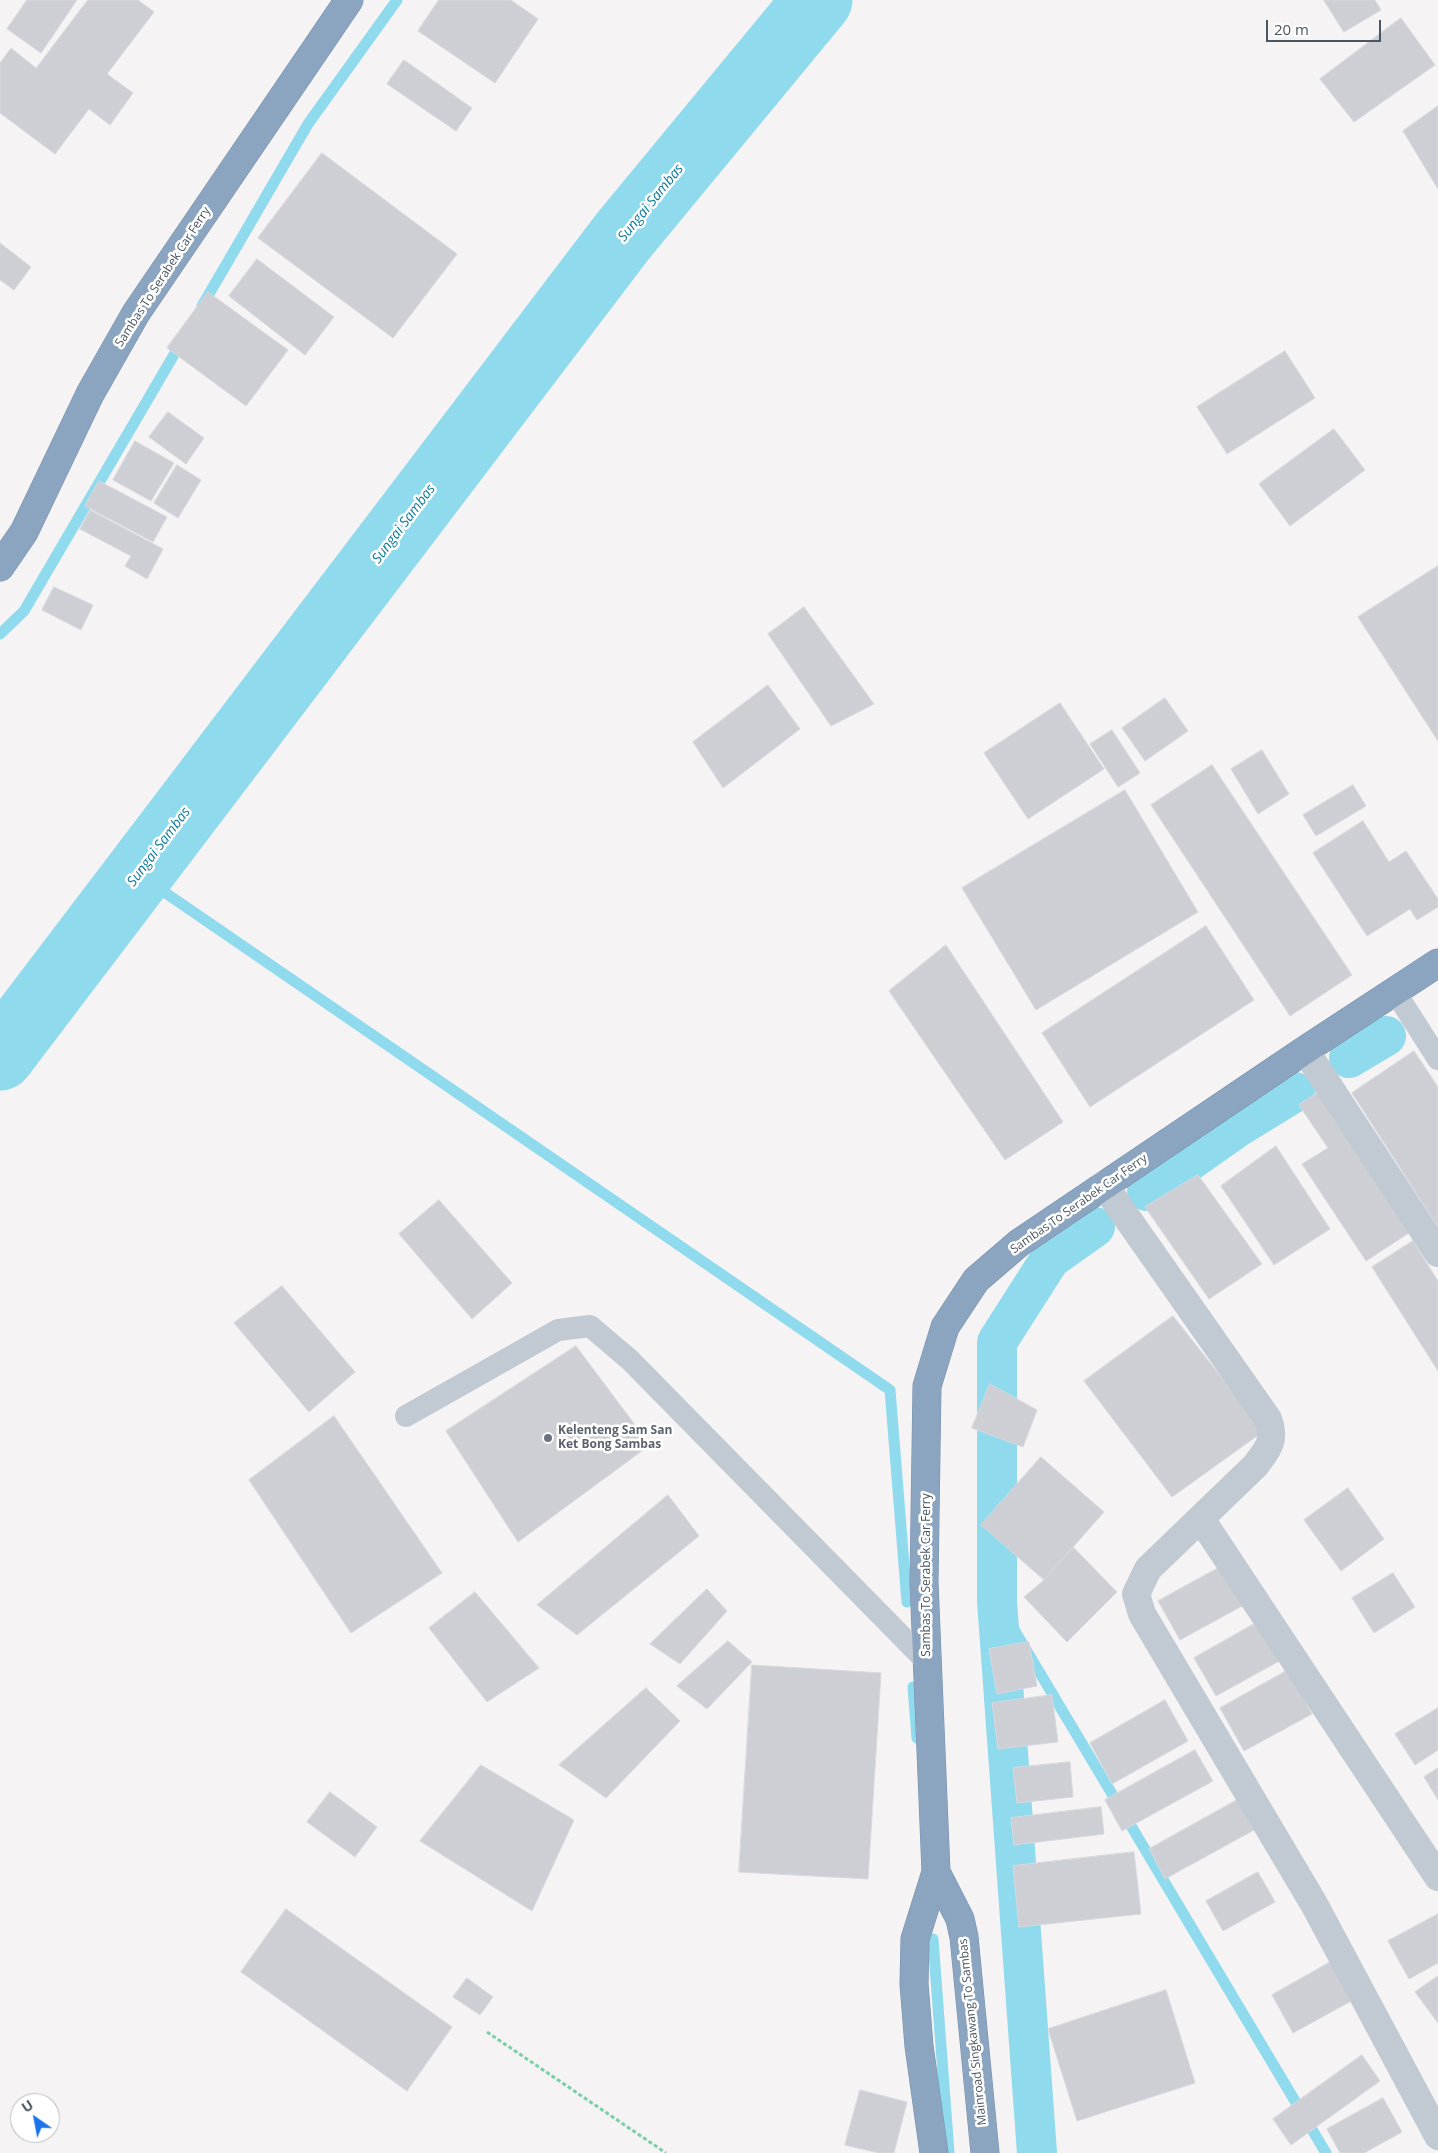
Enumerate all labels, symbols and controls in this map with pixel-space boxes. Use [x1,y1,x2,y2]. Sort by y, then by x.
scale bar [1268,10,1383,42]
text: 20 m [1274,19,1309,39]
water label: Sungai Sambas [615,161,687,245]
street label: Sambas To Serabek Car Ferry [112,205,214,349]
water label: Sungai Sambas [369,481,439,567]
water label: Sungai Sambas [124,804,194,890]
street label: Sambas To Serabek Car Ferry [1008,1151,1150,1257]
place label: Kelenteng Sam San Ket Bong Sambas [558,1424,672,1452]
marker: Kelenteng Sam San Ket Bong Sambas [542,1432,554,1444]
street label: Sambas To Serabek Car Ferry [920,1493,934,1657]
street label: Mainroad Singkawang To Sambas [956,1938,990,2126]
north arrow [10,2093,60,2143]
text: U [17,2095,37,2117]

